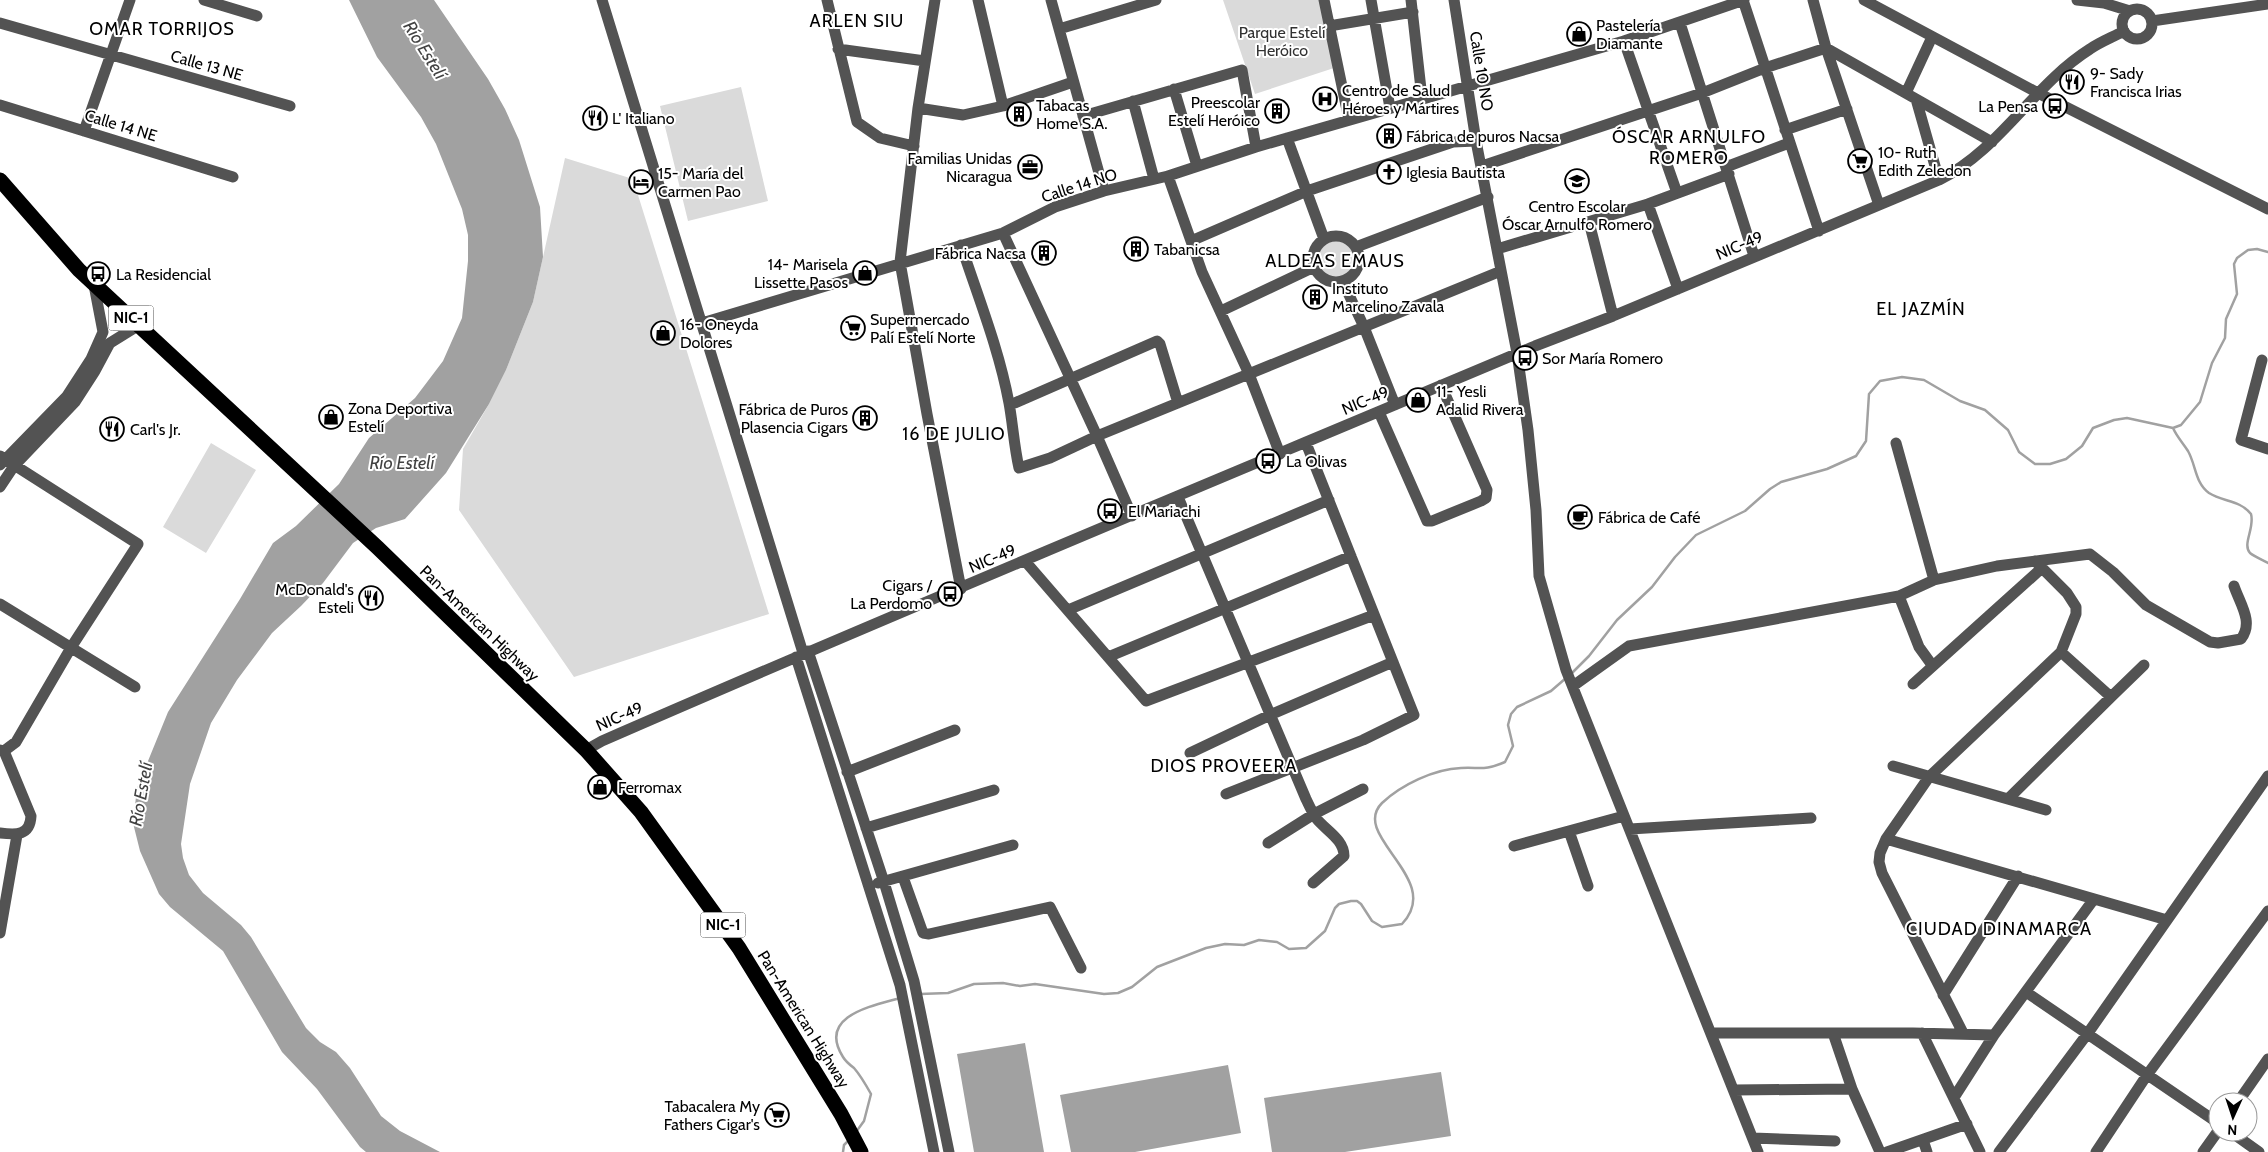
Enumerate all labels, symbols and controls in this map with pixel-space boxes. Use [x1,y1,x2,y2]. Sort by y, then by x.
district label: ARLEN SIU [810,10,904,32]
place label: Pastelería Diamante [1596,16,1663,53]
water label: Río Estelí [398,17,452,84]
district label: OMAR TORRIJOS [89,18,235,40]
shop icon: Pastelería Diamante [1566,21,1592,47]
park label: Parque Estelí Heróico [1239,23,1326,60]
street label: Calle 10 NO [1466,30,1497,112]
street label: Calle 13 NE [168,46,245,85]
place label: 9- Sady Francisca Irias [2090,64,2182,101]
restaurant icon: 9- Sady Francisca Irias [2059,69,2085,95]
place label: Centro de Salud Héroes y Mártires [1342,81,1459,118]
hospital icon: Centro de Salud Héroes y Mártires [1312,86,1338,112]
place label: Preescolar Estelí Heróico [1168,93,1261,130]
bus stop icon: La Pensa [2042,93,2068,119]
place label: Tabacas Home S.A. [1036,96,1108,133]
place label: La Pensa [1978,97,2038,116]
building icon: Preescolar Estelí Heróico [1264,98,1290,124]
building icon: Tabacas Home S.A. [1006,101,1032,127]
street label: Calle 14 NE [82,105,160,146]
restaurant icon: L' Italiano [582,105,608,131]
place label: L' Italiano [612,109,675,128]
building icon: Fábrica de puros Nacsa [1376,123,1402,149]
district label: ÓSCAR ARNULFO ROMERO [1612,126,1766,169]
place label: Fábrica de puros Nacsa [1406,127,1560,146]
place label: 10- Ruth Edith Zeledon [1878,143,1972,180]
supermarket icon: 10- Ruth Edith Zeledon [1847,148,1873,174]
place label: Familias Unidas Nicaragua [908,149,1012,186]
office icon: Familias Unidas Nicaragua [1017,154,1043,180]
church icon: Iglesia Bautista [1376,159,1402,185]
place label: Iglesia Bautista [1406,163,1505,182]
place label: 15- María del Carmen Pao [658,164,744,201]
street label: Calle 14 NO [1039,164,1119,207]
school or university icon: Centro Escolar Óscar Arnulfo Romero [1564,168,1590,194]
hotel icon: 15- María del Carmen Pao [628,169,654,195]
place label: Centro Escolar Óscar Arnulfo Romero [1502,197,1652,234]
street label: NIC-49 [1713,227,1766,264]
building icon: Tabanicsa [1123,236,1149,262]
building icon: Fábrica Nacsa [1031,240,1057,266]
place label: Tabanicsa [1154,240,1220,259]
place label: Fábrica Nacsa [935,244,1026,263]
district label: ALDEAS EMAUS [1265,250,1405,272]
place label: 14- Marisela Lissette Pasos [754,255,848,292]
shop icon: 14- Marisela Lissette Pasos [852,260,878,286]
bus stop icon: La Residencial [85,261,111,287]
place label: La Residencial [116,265,211,284]
place label: Instituto Marcelino Zavala [1332,279,1445,316]
building icon: Instituto Marcelino Zavala [1302,284,1328,310]
district label: EL JAZMÍN [1876,298,1966,320]
road number: NIC-1 [108,306,154,330]
place label: Supermercado Palí Estelí Norte [870,310,976,347]
place label: 16- Oneyda Dolores [680,315,759,352]
supermarket icon: Supermercado Palí Estelí Norte [840,315,866,341]
shop icon: 16- Oneyda Dolores [650,320,676,346]
bus stop icon: Sor María Romero [1512,345,1538,371]
place label: Sor María Romero [1542,349,1663,368]
street label: NIC-49 [1339,382,1392,419]
place label: 11- Yesli Adalid Rivera [1436,382,1524,419]
shop icon: 11- Yesli Adalid Rivera [1405,387,1431,413]
place label: Zona Deportiva Estelí [348,399,452,436]
place label: Fábrica de Puros Plasencia Cigars [739,400,848,437]
shop icon: Zona Deportiva Estelí [318,404,344,430]
building icon: Fábrica de Puros Plasencia Cigars [852,405,878,431]
restaurant icon: Carl's Jr. [99,416,125,442]
place label: Carl's Jr. [130,420,181,439]
district label: 16 DE JULIO [902,423,1006,445]
bus stop icon: La Olivas [1255,448,1281,474]
water label: Río Estelí [370,452,436,474]
place label: La Olivas [1286,452,1347,471]
bus stop icon: El Mariachi [1097,498,1123,524]
place label: El Mariachi [1128,502,1200,521]
cafe icon: Fábrica de Café [1567,504,1593,530]
place label: Fábrica de Café [1598,508,1700,527]
street label: NIC-49 [966,540,1019,577]
street label: Pan-American Highway [416,562,543,685]
place label: Cigars / La Perdomo [850,576,933,613]
place label: McDonald's Esteli [275,580,354,617]
bus stop icon: Cigars / La Perdomo [937,581,963,607]
restaurant icon: McDonald's Esteli [358,585,384,611]
street label: NIC-49 [593,698,646,735]
district label: DIOS PROVEERA [1151,755,1297,777]
water label: Río Estelí [125,759,158,828]
shop icon: Ferromax [587,774,613,800]
place label: Ferromax [618,778,682,797]
road number: NIC-1 [700,912,746,938]
district label: CIUDAD DINAMARCA [1906,918,2092,940]
street label: Pan-American Highway [754,947,854,1091]
north arrow [2208,1092,2258,1142]
place label: Tabacalera My Fathers Cigar's [664,1097,760,1134]
supermarket icon: Tabacalera My Fathers Cigar's [764,1102,790,1128]
text: N [2227,1121,2238,1139]

